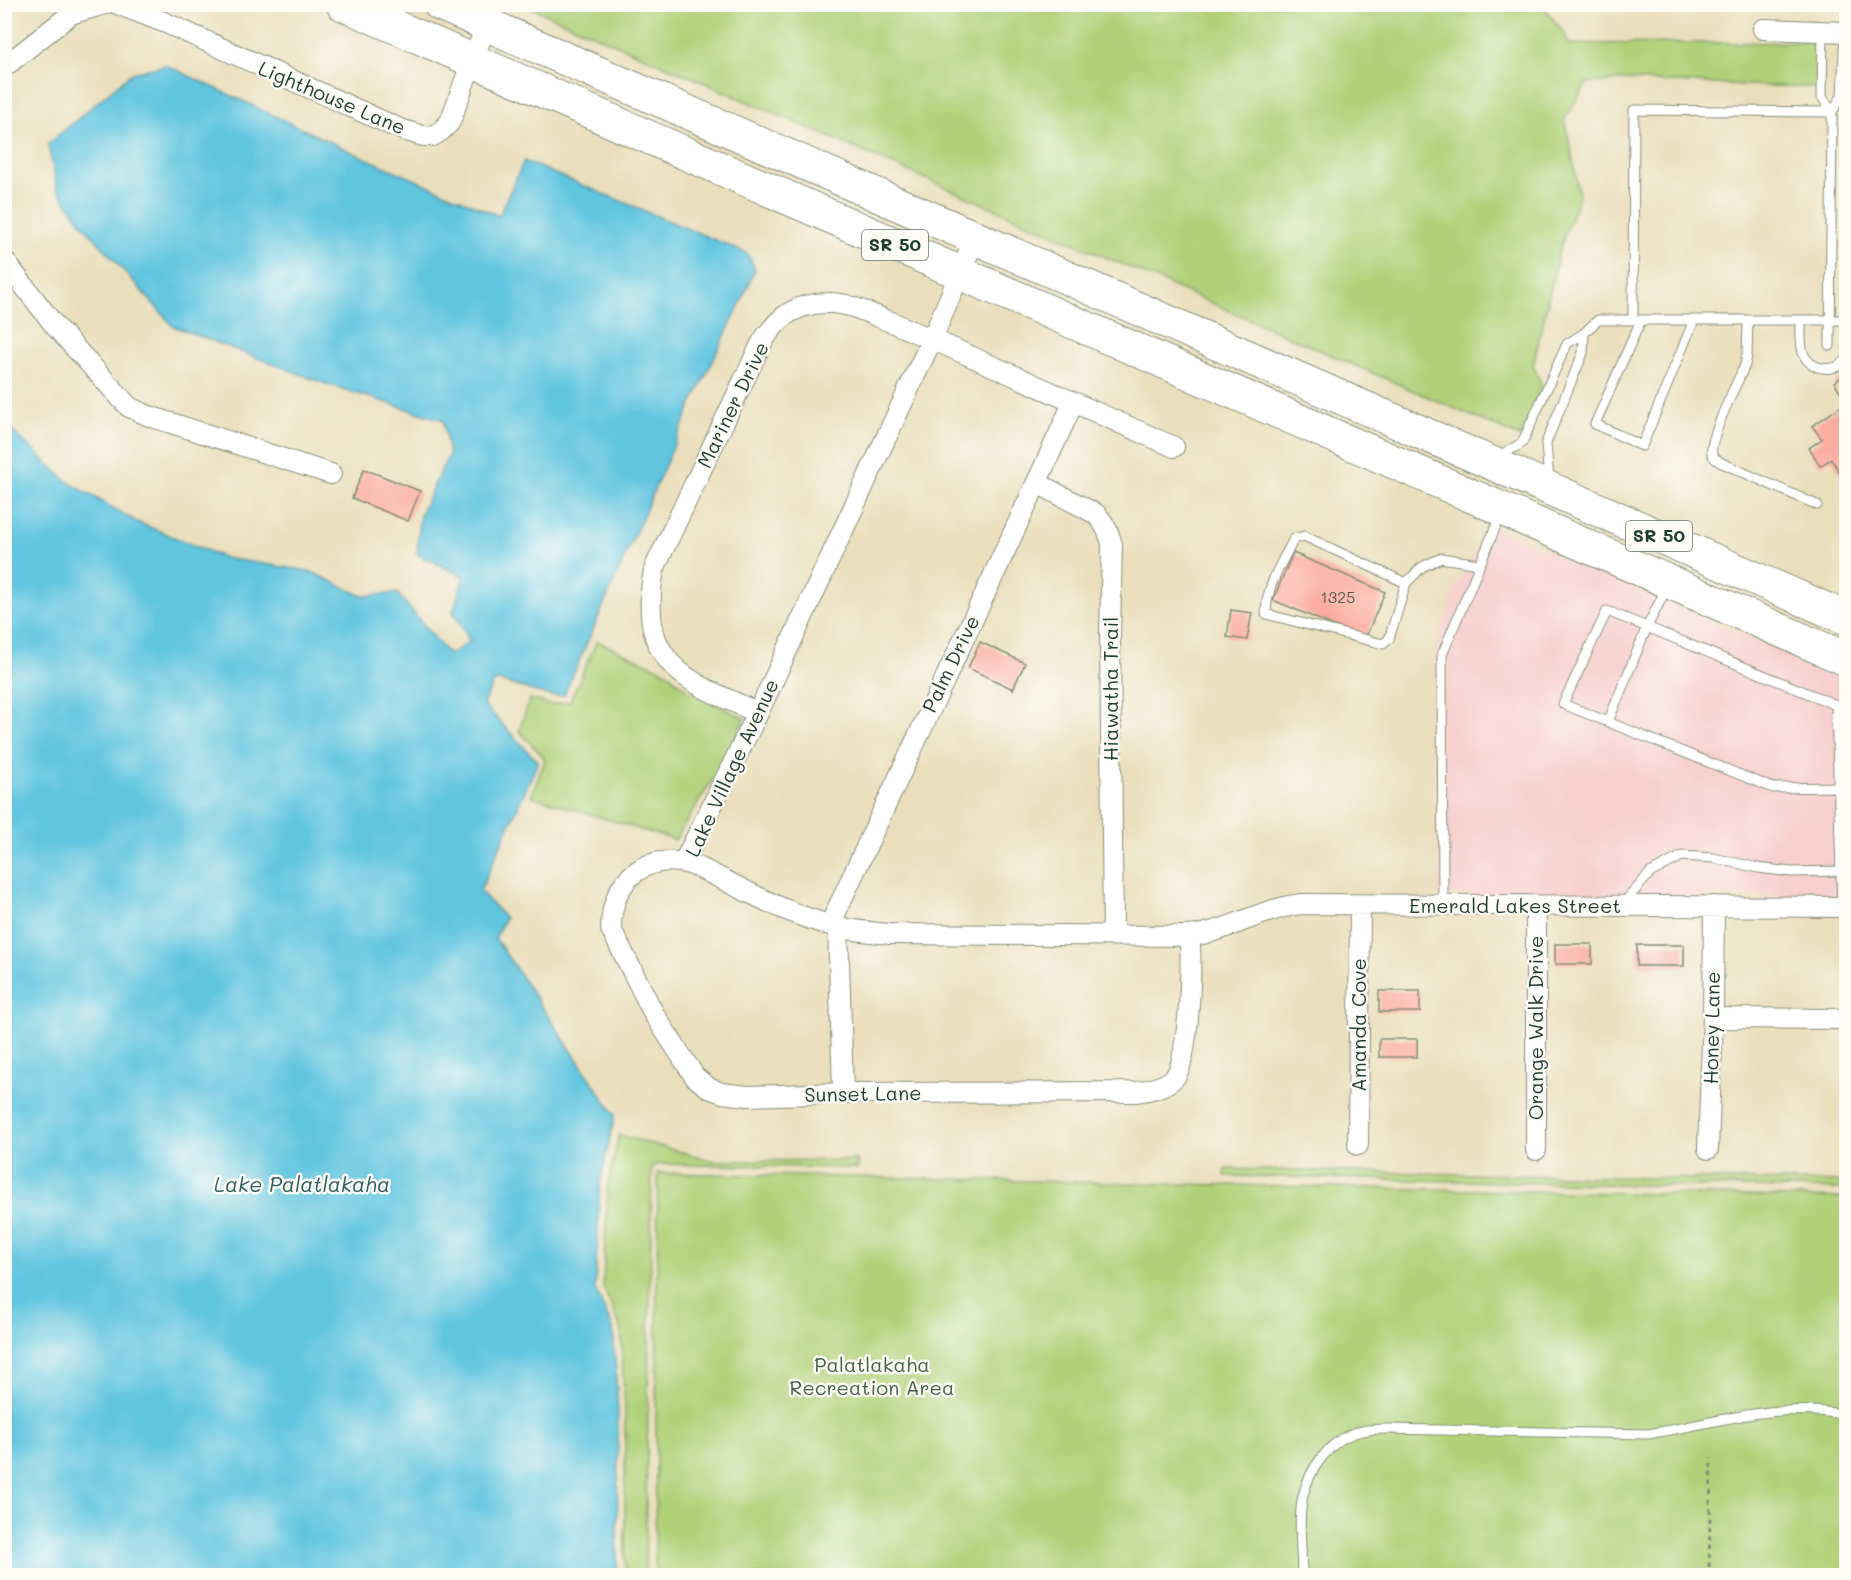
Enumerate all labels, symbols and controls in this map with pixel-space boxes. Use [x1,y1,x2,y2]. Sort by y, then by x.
street label: Lighthouse Lane [255,54,410,140]
road number: SR 50 [862,230,928,260]
street label: Mariner Drive [690,337,774,472]
road number: SR 50 [1626,521,1692,551]
house number: 1325 [1321,586,1355,607]
street label: Palm Drive [915,611,985,716]
street label: Hiawatha Trail [1097,617,1123,761]
street label: Lake Village Avenue [678,674,784,861]
street label: Emerald Lakes Street [1409,892,1621,918]
street label: Orange Walk Drive [1522,936,1548,1120]
street label: Amanda Cove [1345,958,1371,1092]
street label: Honey Lane [1697,971,1725,1085]
street label: Sunset Lane [804,1079,922,1107]
water label: Lake Palatlakaha [214,1170,390,1197]
park label: Palatlakaha Recreation Area [790,1351,954,1400]

